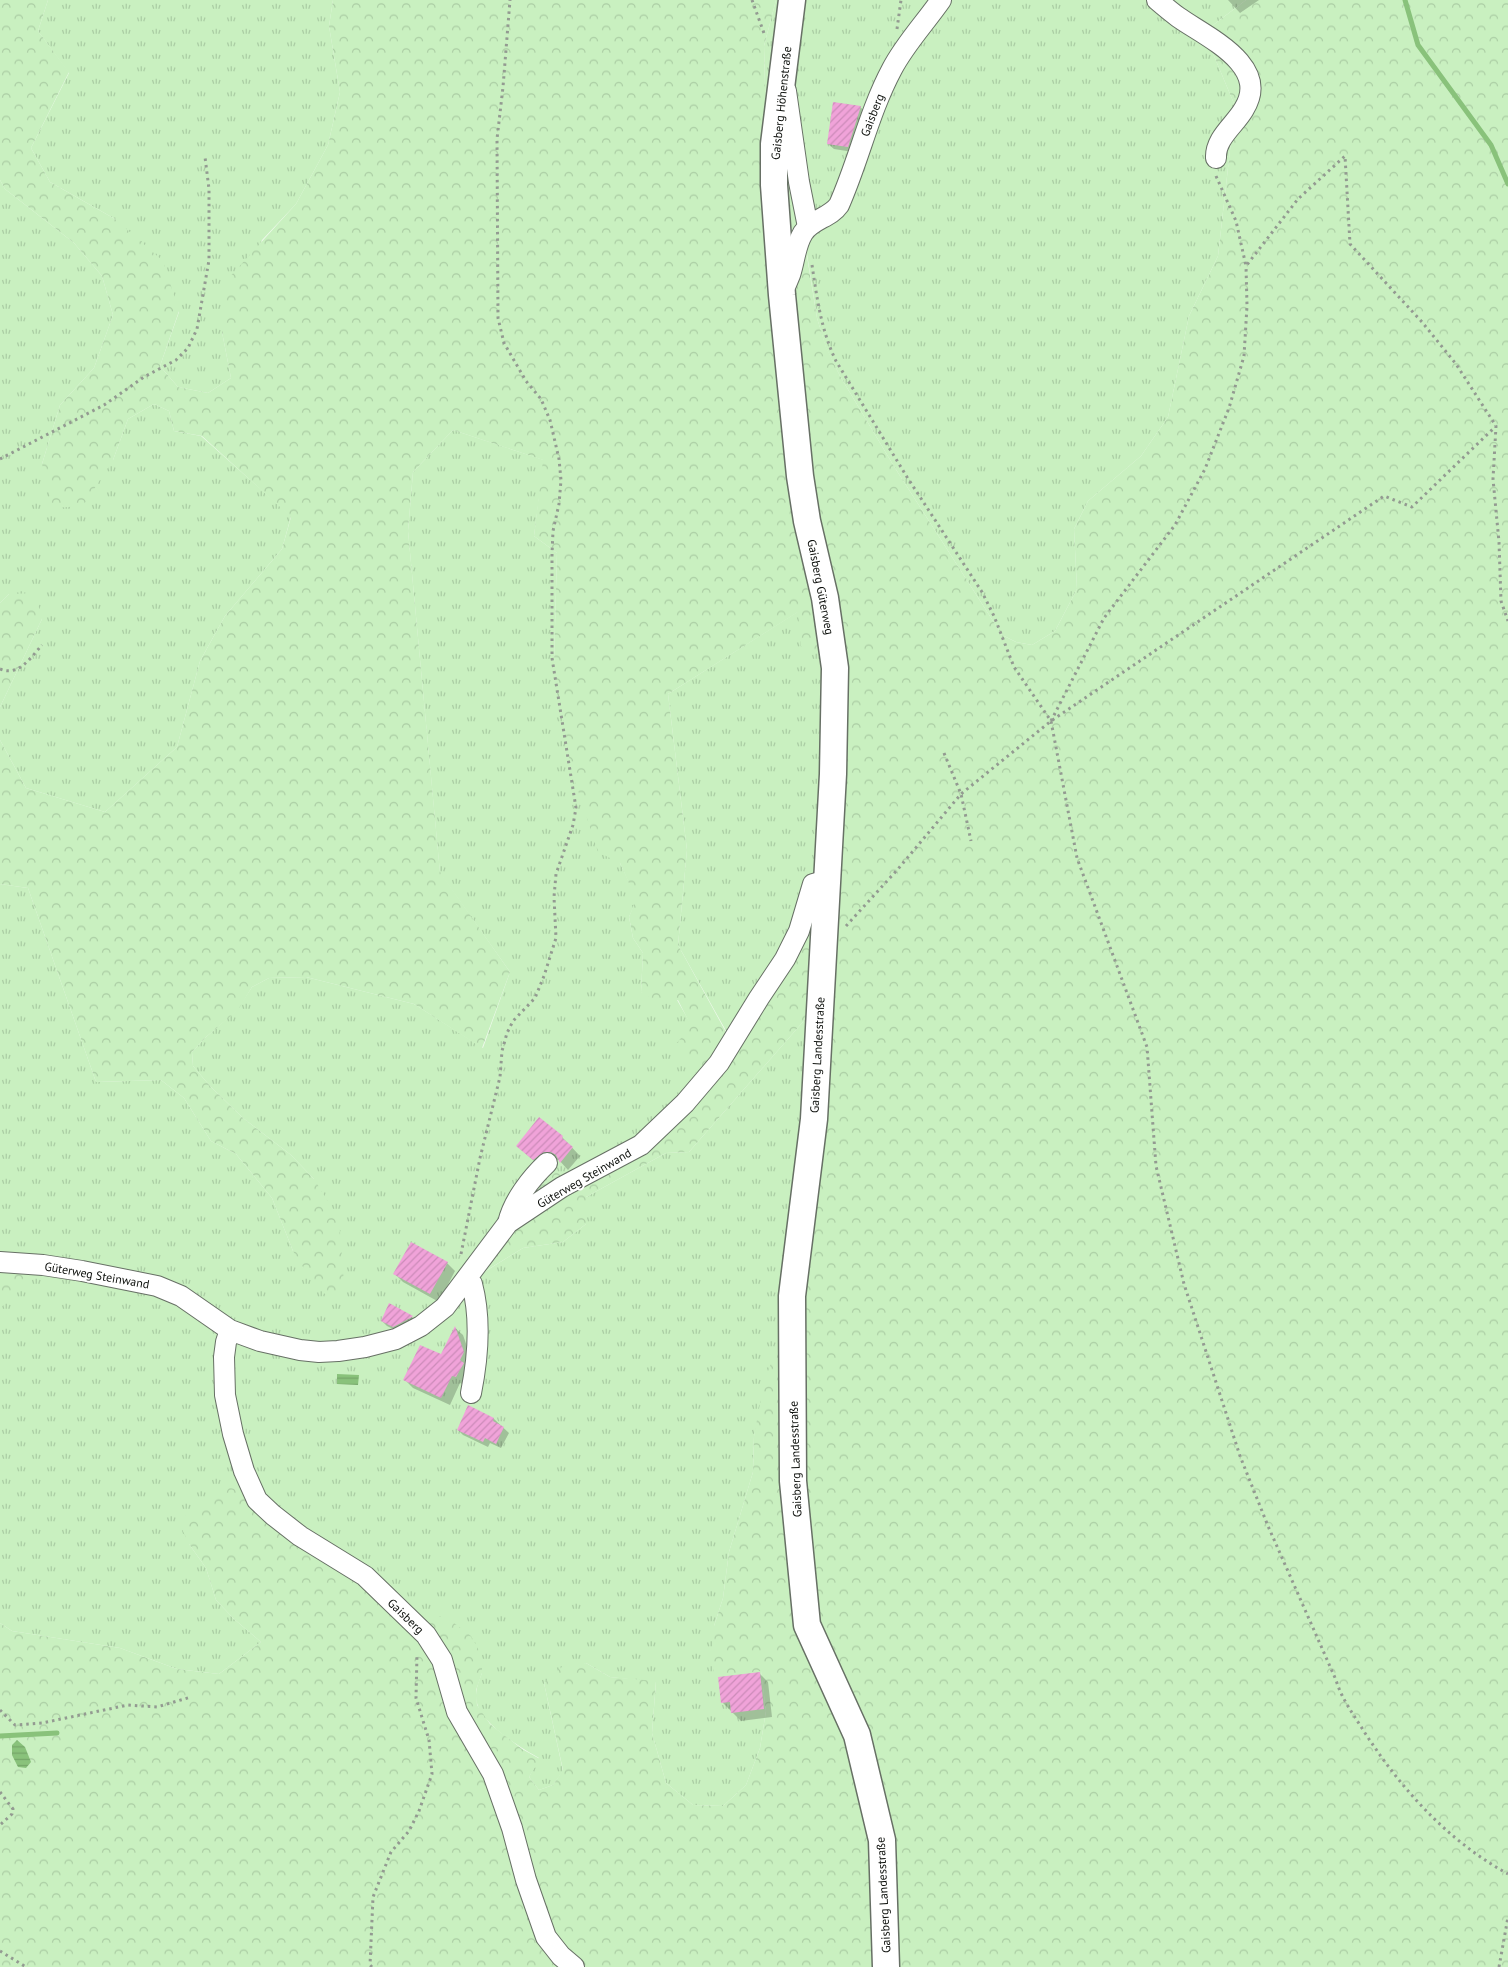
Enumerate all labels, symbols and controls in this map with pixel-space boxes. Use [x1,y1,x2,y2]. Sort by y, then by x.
street label: Gaisberg Höhenstraße [768,46,794,160]
street label: Gaisberg [857,91,887,139]
street label: Gaisberg Güterweg [804,538,838,636]
street label: Gaisberg Landesstraße [806,997,828,1113]
street label: Güterweg Steinwand [534,1145,634,1211]
street label: Güterweg Steinwand [43,1258,151,1292]
street label: Gaisberg Landesstraße [785,1401,805,1517]
street label: Gaisberg [385,1595,427,1637]
street label: Gaisberg Landesstraße [872,1837,894,1953]

